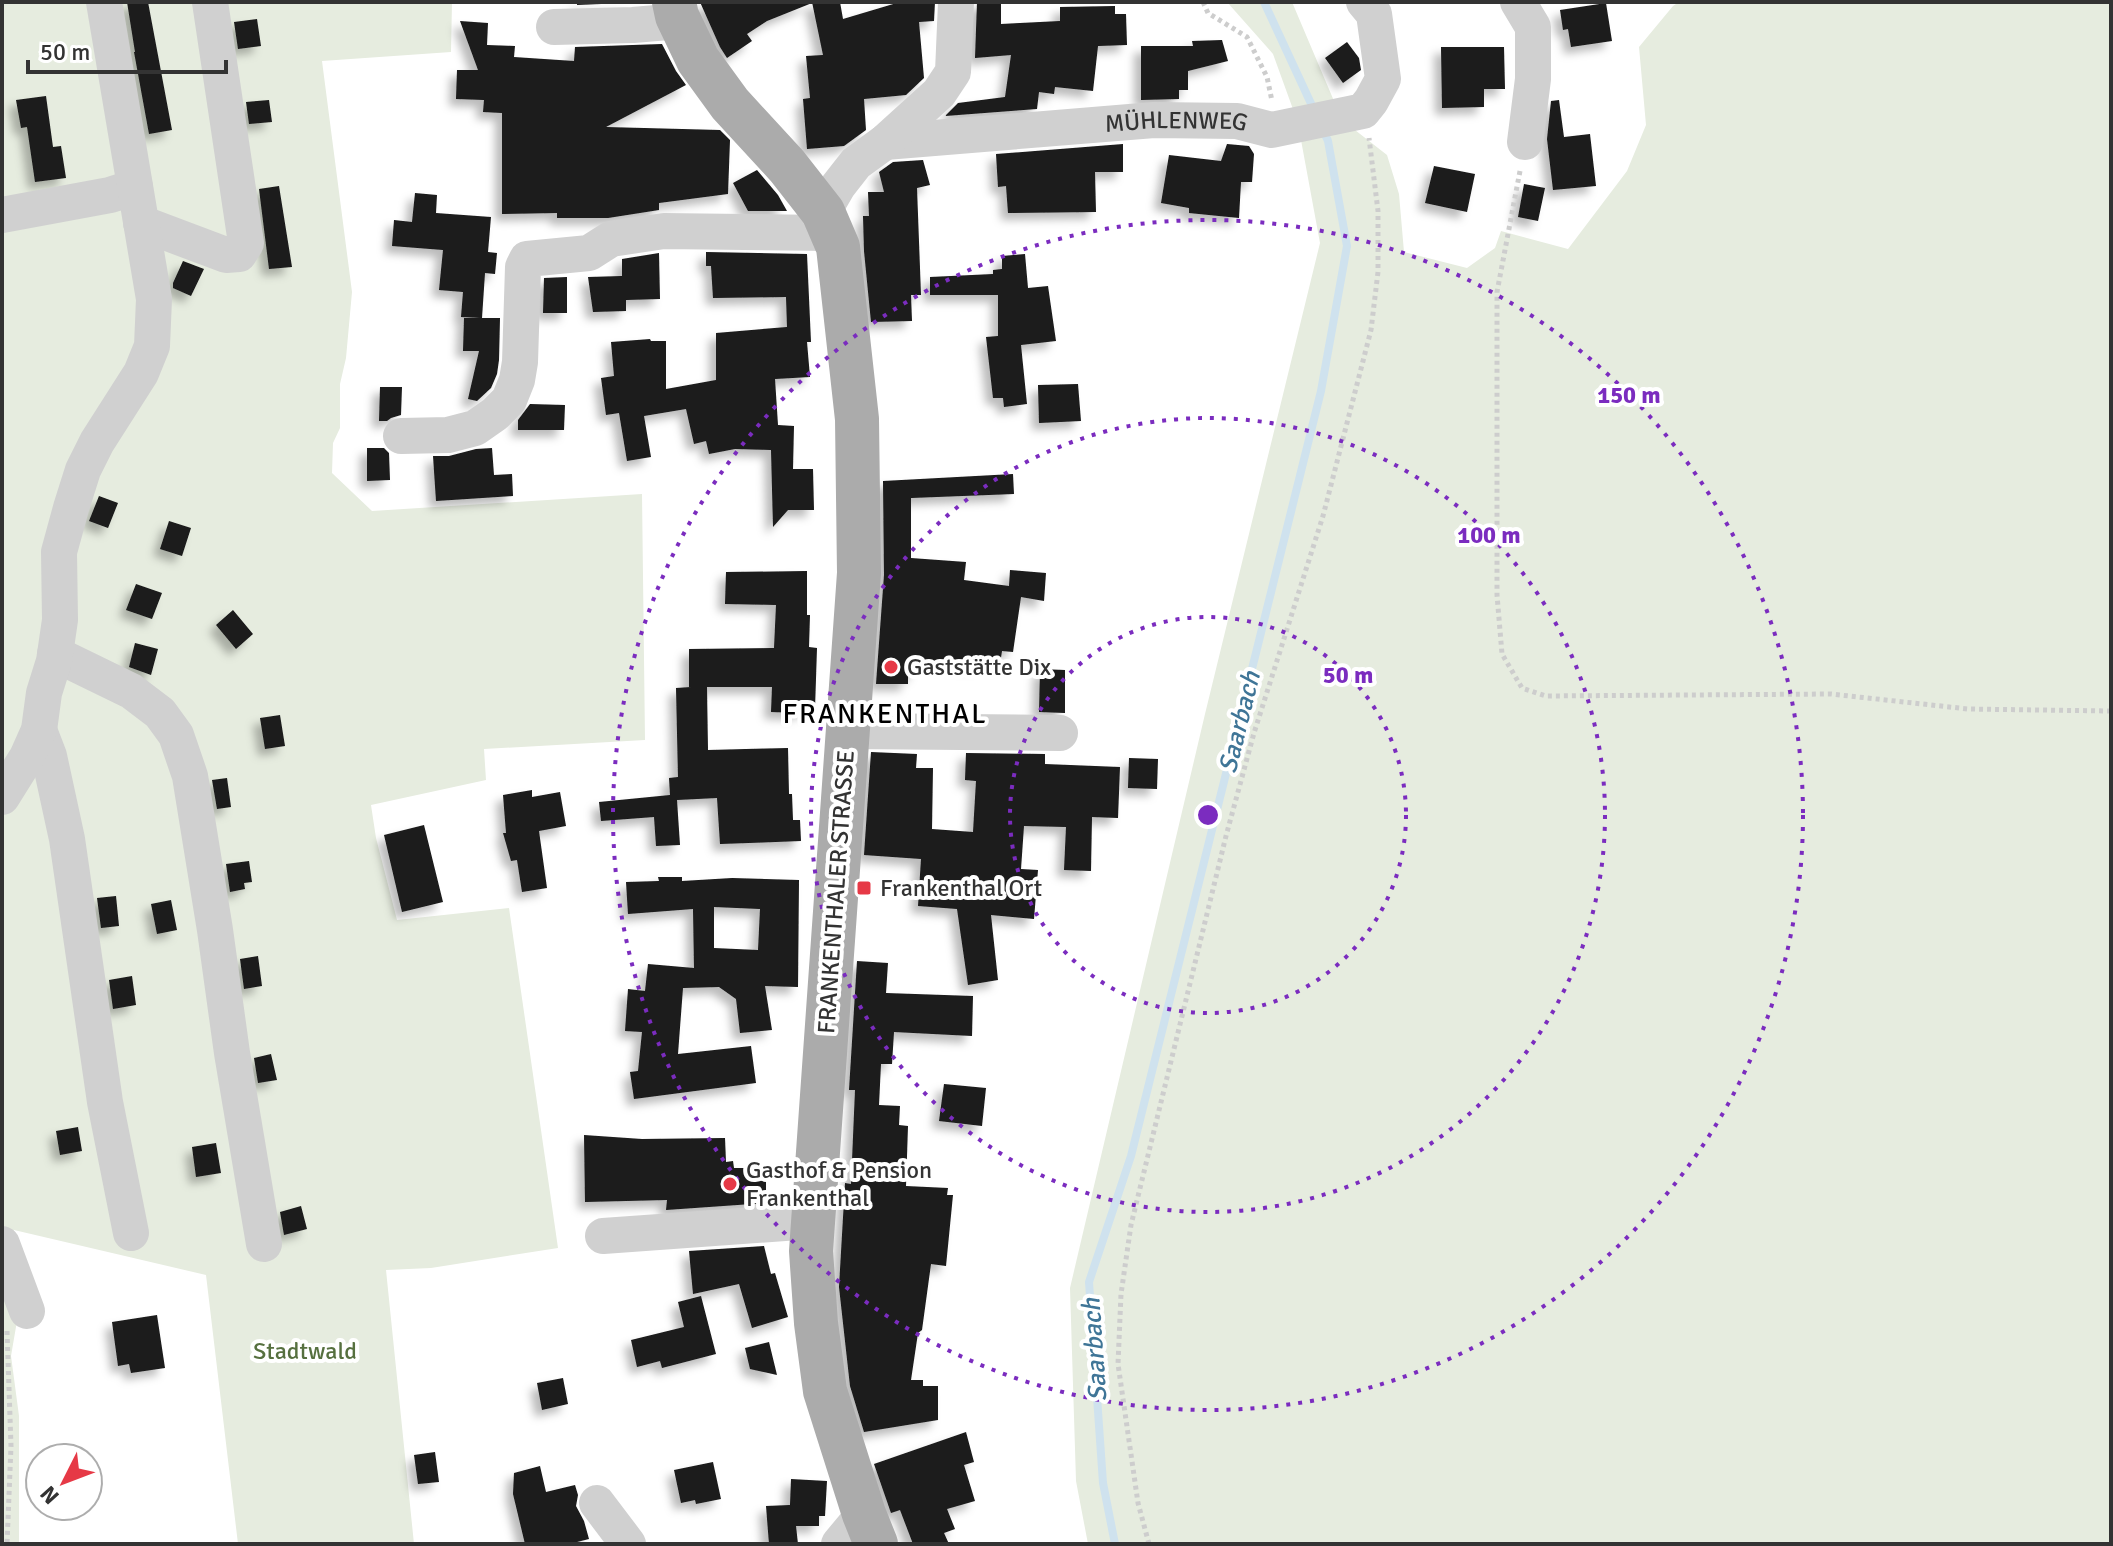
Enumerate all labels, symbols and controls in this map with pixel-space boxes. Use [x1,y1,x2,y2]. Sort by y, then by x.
scale bar [28,24,226,74]
text: 50 m [40,37,90,67]
street label: MÜHLENWEG [1104,105,1251,139]
text: 150 m [1597,380,1661,410]
text: 100 m [1457,520,1521,550]
place label: Gaststätte Dix [907,652,1051,682]
marker: Gaststätte Dix [882,658,900,676]
text: 50 m [1323,660,1373,690]
water label: Saarbach [1212,667,1268,776]
district label: FRANKENTHAL [782,697,988,731]
street label: FRANKENTHALER STRASSE [811,749,861,1035]
centre of rings [1194,801,1222,829]
place label: Frankenthal Ort [880,873,1042,903]
marker: Frankenthal Ort [855,879,873,897]
place label: Gasthof & Pension Frankenthal [746,1155,932,1213]
marker: Gasthof & Pension Frankenthal [721,1175,739,1193]
water label: Saarbach [1075,1296,1115,1403]
park label: Stadtwald [253,1336,357,1366]
north arrow [24,1442,104,1522]
text: N [34,1480,65,1510]

